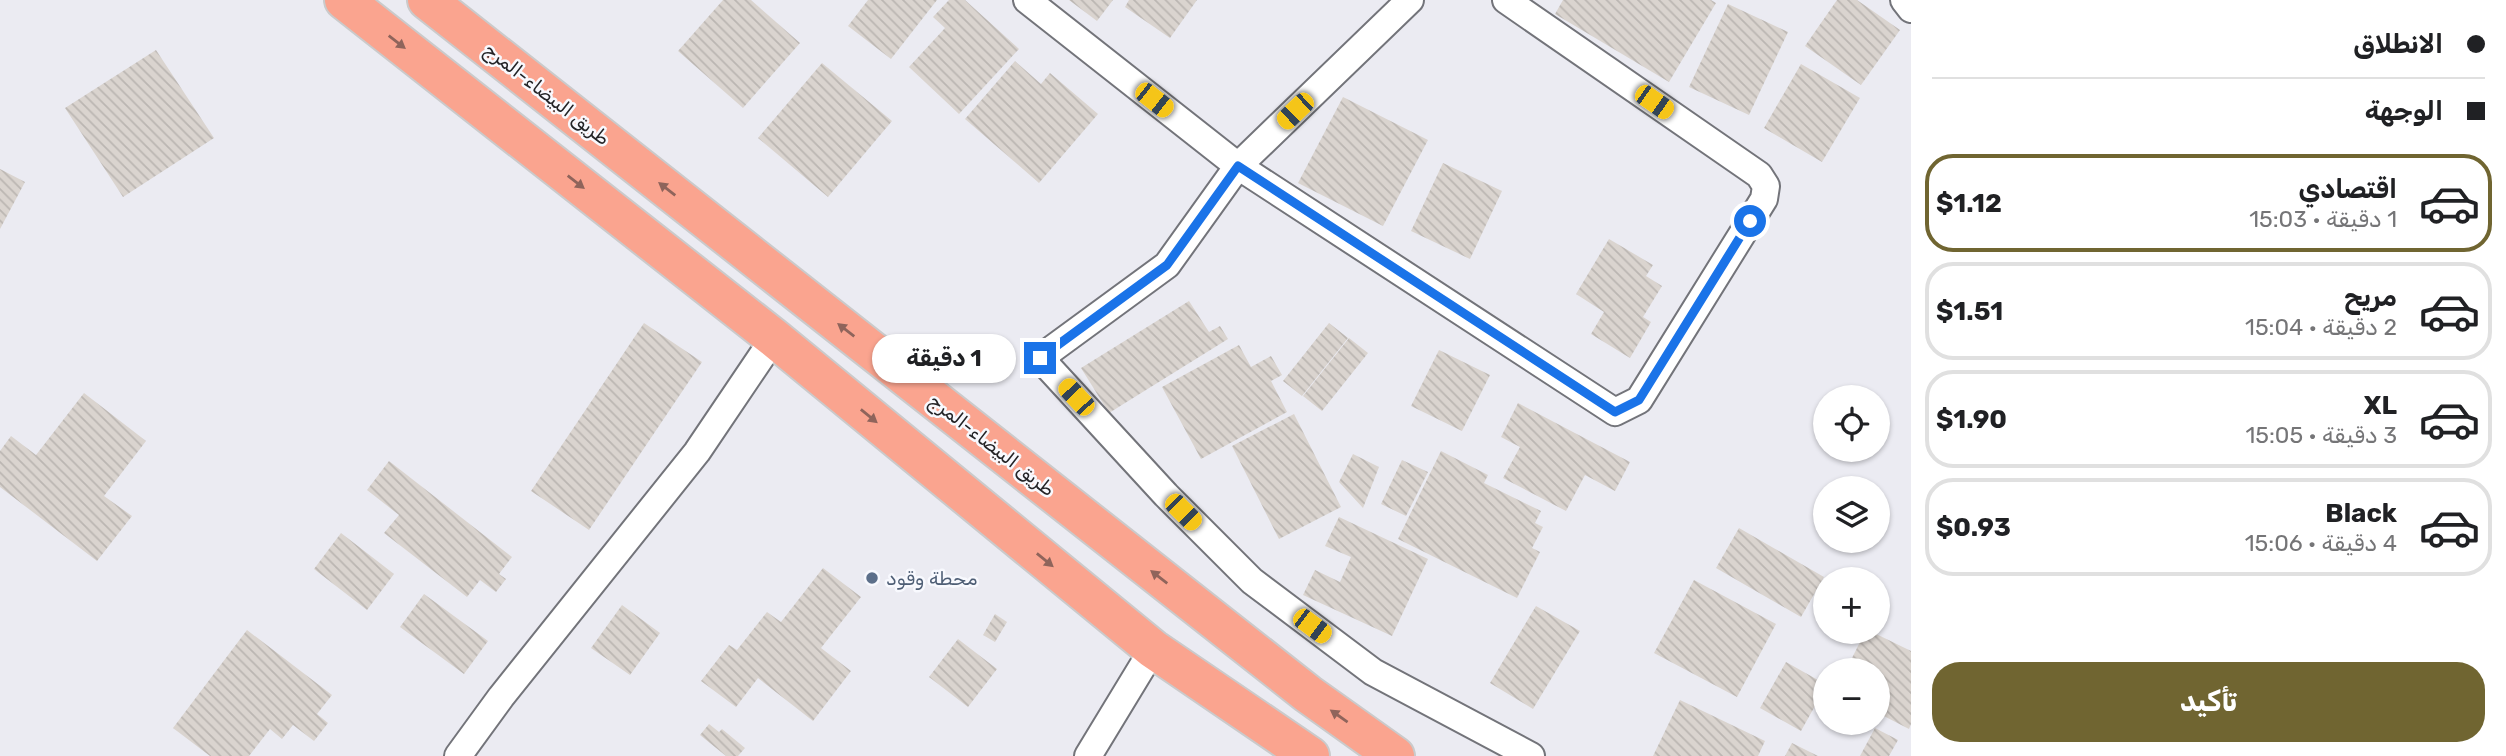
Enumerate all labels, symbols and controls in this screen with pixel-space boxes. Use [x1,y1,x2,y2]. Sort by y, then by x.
text: الانطلاق [2353,29,2443,60]
one-way arrow [388,35,406,50]
street label: طريق البيضاء-المرج [478,38,614,152]
car [1131,79,1178,121]
car [1631,81,1678,123]
car [1273,89,1318,133]
text: الوجهة [2365,96,2443,127]
icon: car [2418,172,2481,235]
text: اقتصادي [2298,174,2397,205]
one-way arrow [567,175,585,190]
one-way arrow [659,182,677,197]
text: $1.12 [1936,188,2002,219]
route start [1734,205,1766,237]
text: 1 دقيقة · 15:03 [2249,205,2397,233]
icon: car [2418,280,2481,343]
text: مريح [2344,282,2397,313]
text: $1.51 [1936,296,2003,327]
text: 2 دقيقة · 15:04 [2245,313,2397,341]
one-way arrow [837,323,855,338]
callout: 1 دقيقة [872,334,1016,382]
route end [1024,342,1056,374]
text: 1 دقيقة [906,344,982,372]
car [1054,374,1099,420]
map controls [1813,385,1890,735]
button: locate [1813,385,1890,462]
icon: car [2418,388,2481,451]
street label: طريق البيضاء-المرج [923,389,1059,503]
text: XL [2364,390,2397,421]
text: $1.90 [1936,404,2007,435]
one-way arrow [861,408,878,423]
text: 3 دقيقة · 15:05 [2245,421,2397,449]
button: layers [1813,476,1890,553]
car [1161,490,1206,534]
icon: car [2418,496,2481,559]
text: Black [2325,498,2397,529]
text: $0.93 [1936,512,2011,543]
text: 4 دقيقة · 15:06 [2245,529,2397,557]
one-way arrow [1036,553,1054,568]
place label: محطة وقود [886,567,978,590]
button: + [1813,567,1890,644]
marker: محطة وقود [864,570,880,586]
one-way arrow [1151,570,1169,585]
car [1289,605,1336,647]
button: − [1813,658,1890,735]
button: تأكيد [1932,662,2485,742]
one-way arrow [1330,710,1348,724]

